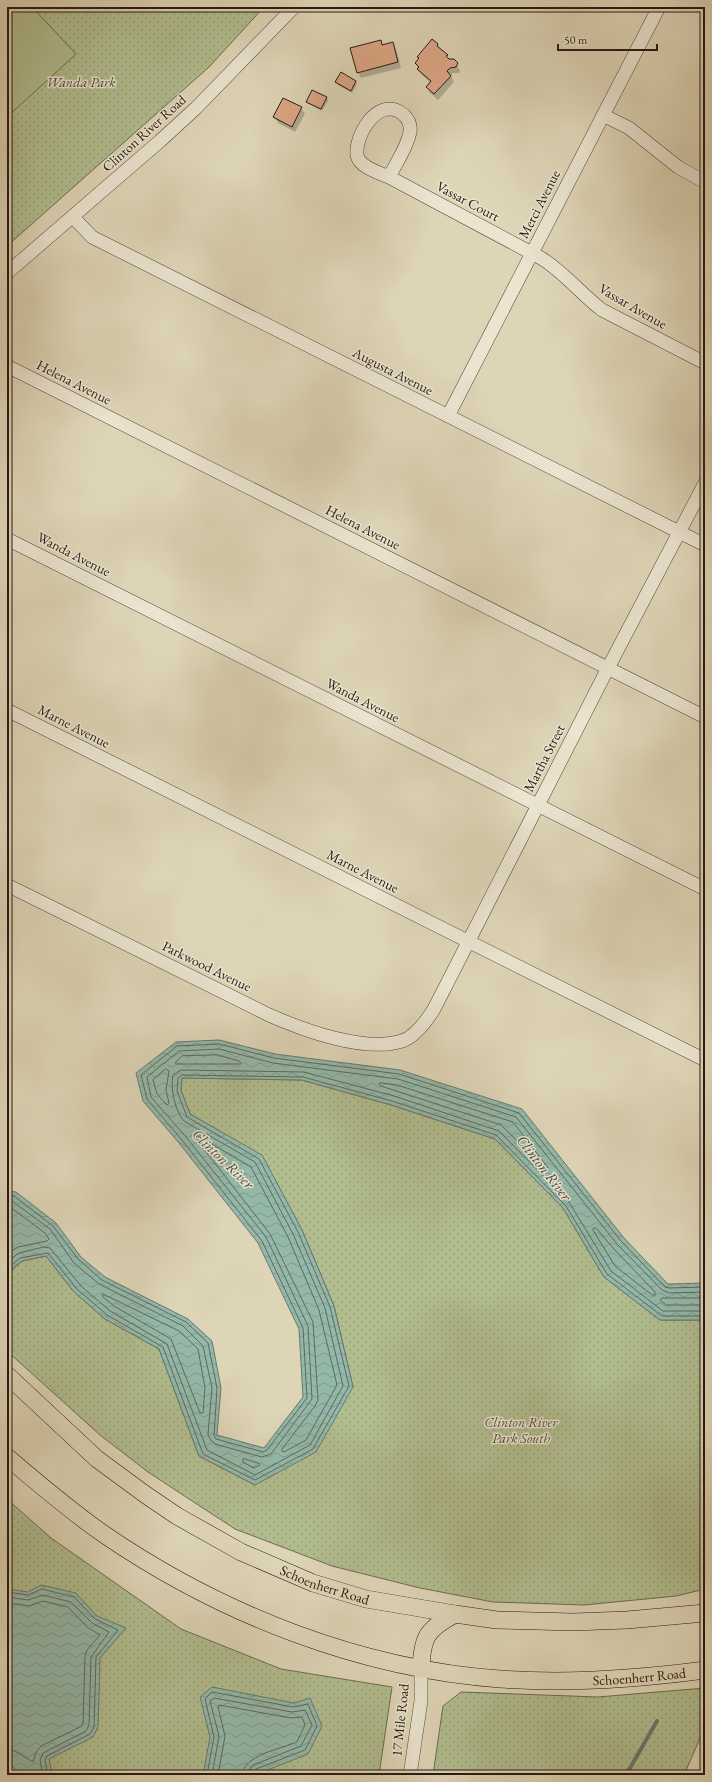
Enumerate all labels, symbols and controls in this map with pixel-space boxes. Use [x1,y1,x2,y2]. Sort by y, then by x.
scale bar [558,26,657,52]
text: 50 m [564,32,588,48]
park label: Wanda Park [46,73,116,91]
street label: Clinton River Road [98,90,190,176]
street label: Merci Avenue [514,166,564,241]
street label: Vassar Court [433,177,503,225]
street label: Vassar Avenue [596,279,671,333]
street label: Augusta Avenue [349,343,437,399]
street label: Helena Avenue [34,355,115,409]
street label: Helena Avenue [323,500,404,554]
street label: Wanda Avenue [34,528,114,580]
street label: Wanda Avenue [323,674,403,726]
street label: Marne Avenue [35,700,114,752]
street label: Martha Street [519,721,569,795]
street label: Marne Avenue [324,845,403,897]
street label: Parkwood Avenue [159,937,255,996]
water label: Clinton River [189,1125,259,1194]
water label: Clinton River [513,1131,577,1206]
park label: Clinton River Park South [484,1413,558,1447]
street label: Schoenherr Road [277,1561,373,1609]
street label: Schoenherr Road [592,1663,688,1689]
street label: 17 Mile Road [387,1682,413,1757]

